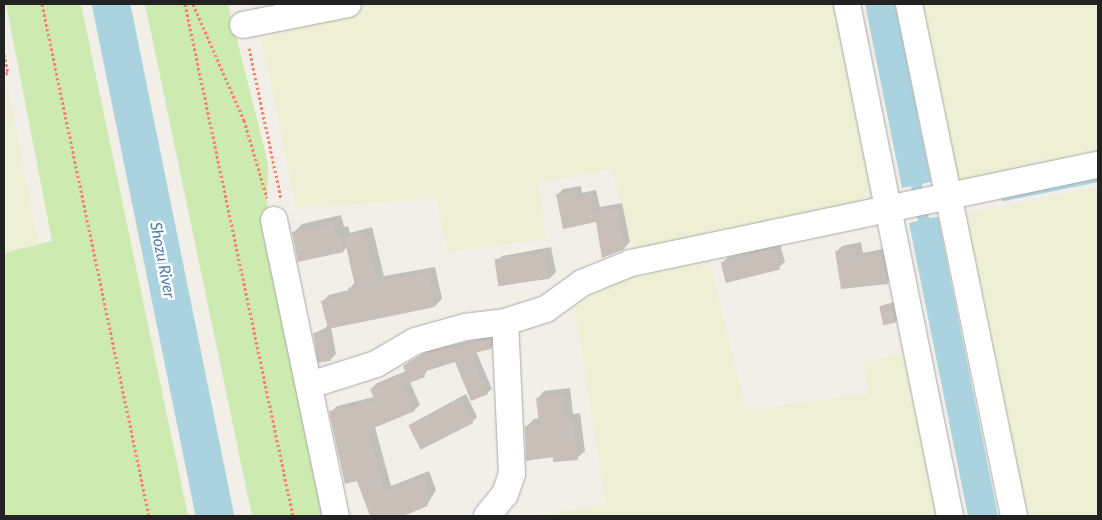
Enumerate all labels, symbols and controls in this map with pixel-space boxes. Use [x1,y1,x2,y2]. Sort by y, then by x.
water label: Shozu River [146,220,180,300]

